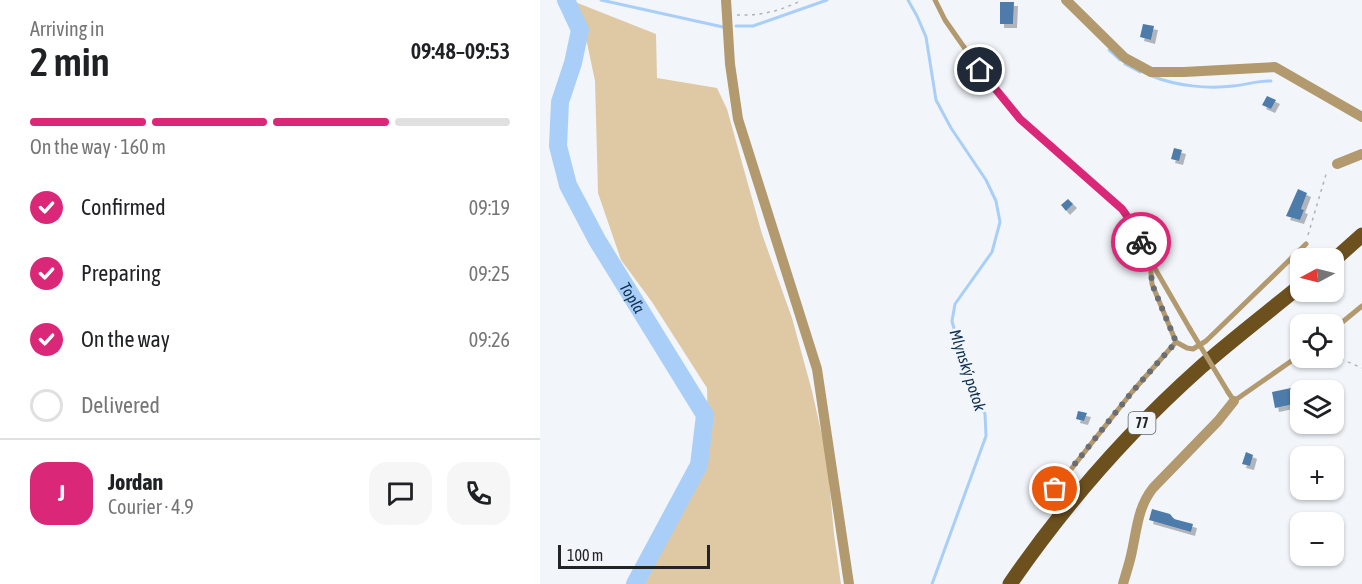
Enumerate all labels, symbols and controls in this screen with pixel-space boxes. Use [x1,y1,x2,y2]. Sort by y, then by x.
text: Arriving in [30,17,104,40]
text: 09:48–09:53 [411,38,510,64]
text: 2 min [30,40,110,84]
pin [954,44,1005,95]
icon: home [963,53,996,86]
text: On the way · 160 m [30,135,166,158]
icon: check [30,191,63,224]
text: Confirmed [81,194,166,220]
text: 09:19 [469,196,510,219]
courier [1111,212,1171,272]
icon: bike [1125,226,1158,259]
north arrow [1290,248,1344,302]
map controls [1290,248,1344,566]
icon: check [30,257,63,290]
text: Preparing [81,260,161,286]
text: 09:25 [469,262,510,285]
water label: Topľa [616,279,649,317]
button: locate [1290,314,1344,368]
icon: check [30,323,63,356]
text: On the way [81,326,170,352]
water label: Mlynský potok [945,327,990,414]
text: 09:26 [469,328,510,351]
button: layers [1290,380,1344,434]
text: Delivered [81,392,160,418]
road number: 77 [1128,412,1156,434]
button: + [1290,446,1344,500]
button: chat [369,462,432,525]
button: phone [447,462,510,525]
pin [1029,463,1080,514]
text: Jordan [108,469,163,495]
icon: bag [1038,472,1071,505]
text: J [58,480,65,506]
text: Courier · 4.9 [108,495,194,518]
button: − [1290,512,1344,566]
scale bar [558,542,710,570]
text: 100 m [567,546,603,564]

